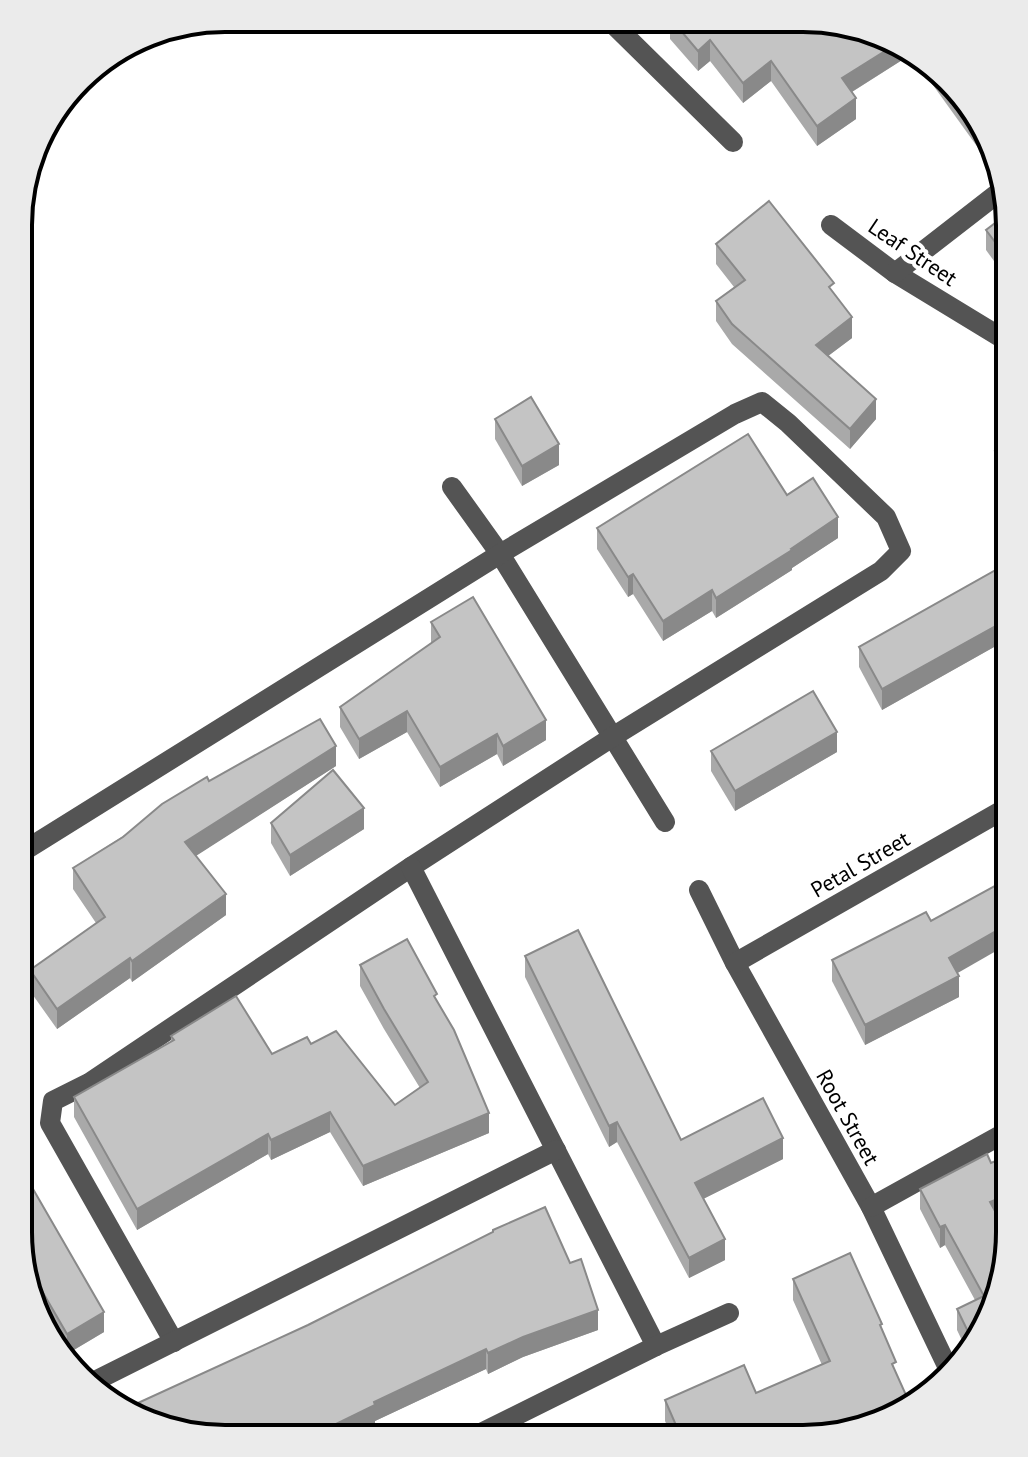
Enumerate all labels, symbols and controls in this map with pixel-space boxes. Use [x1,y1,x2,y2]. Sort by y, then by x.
street label: Leaf Street [863,212,963,292]
street label: Petal Street [806,824,915,904]
street label: Root Street [810,1064,886,1170]

